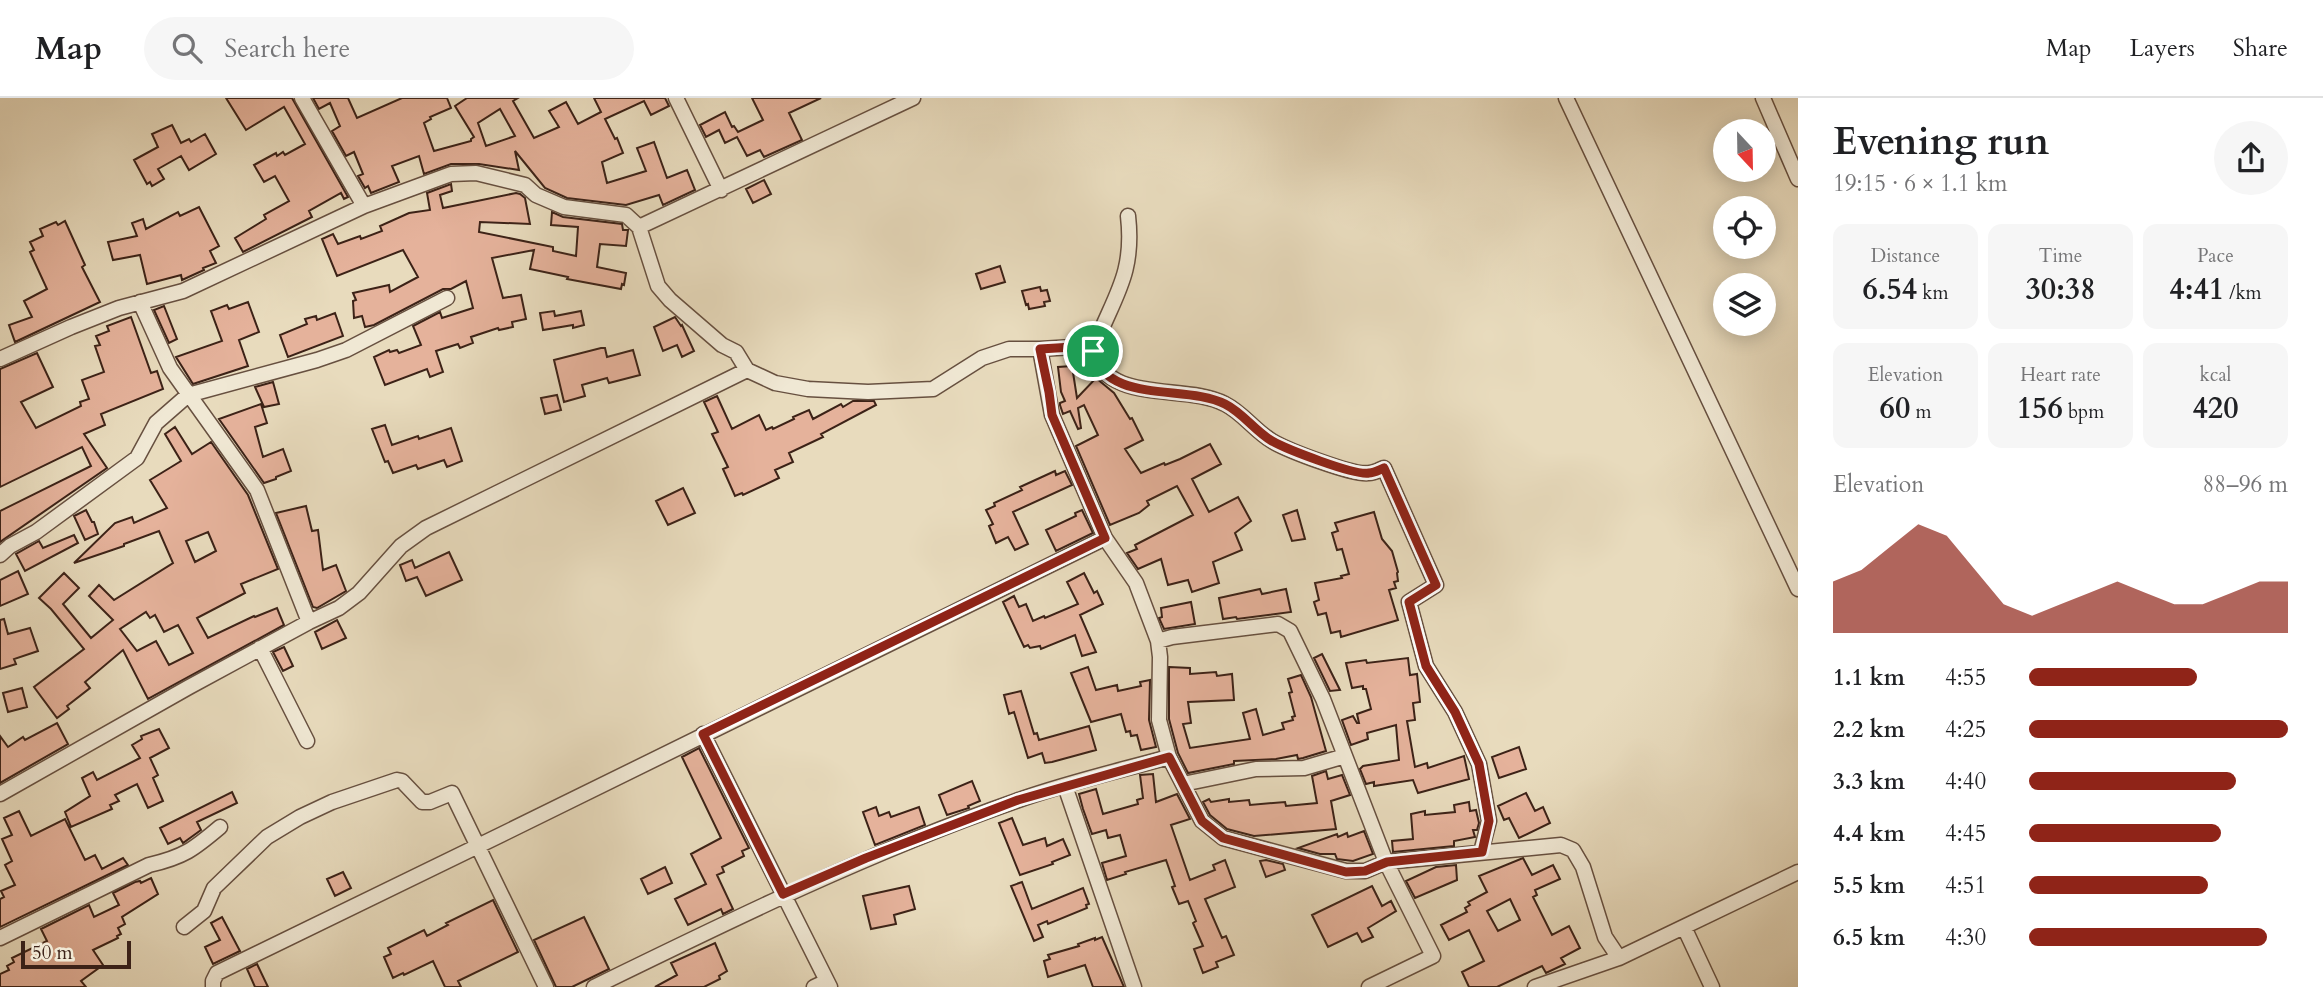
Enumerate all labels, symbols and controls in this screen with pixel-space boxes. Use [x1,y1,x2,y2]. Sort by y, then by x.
search box [144,17,634,80]
text: Map [35,26,102,71]
icon: search [168,29,206,67]
text: Search here [224,31,350,66]
text: Map [2046,32,2092,65]
text: Layers [2130,32,2195,65]
text: Share [2233,32,2288,65]
text: Evening run [1833,116,2049,168]
north arrow [1713,119,1776,182]
map controls [1713,119,1776,336]
button: share [2214,121,2288,195]
text: 19:15 · 6 × 1.1 km [1833,168,2007,199]
button: locate [1713,196,1776,259]
text: Distance [1871,243,1940,269]
text: Time [2039,243,2082,269]
text: Pace [2197,243,2234,269]
text: 6.54 [1862,269,1917,310]
text: 30:38 [2025,269,2096,310]
text: 4:41 [2169,269,2224,310]
button: layers [1713,273,1776,336]
text: km [1917,280,1949,306]
text: /km [2224,280,2262,306]
pin [1063,321,1123,381]
icon: arrive [1074,332,1112,370]
text: Elevation [1868,362,1943,388]
text: Heart rate [2020,362,2101,388]
text: kcal [2200,362,2231,388]
text: 60 [1880,388,1910,429]
text: 156 [2017,388,2063,429]
text: 420 [2192,388,2239,429]
text: m [1910,399,1931,425]
text: bpm [2063,399,2104,425]
text: Elevation [1833,469,1924,500]
text: 88–96 m [2203,469,2288,500]
text: 1.1 km [1833,662,1905,693]
text: 4:55 [1945,662,1986,693]
text: 2.2 km [1833,714,1905,745]
text: 4:25 [1945,714,1986,745]
text: 3.3 km [1833,766,1905,797]
text: 4:40 [1945,766,1986,797]
text: 4.4 km [1833,818,1905,849]
text: 4:45 [1945,818,1986,849]
text: 5.5 km [1833,870,1905,901]
text: 4:51 [1945,870,1986,901]
text: 6.5 km [1833,922,1905,953]
text: 4:30 [1945,922,1986,953]
scale bar [21,938,131,970]
text: 50 m [32,940,73,966]

